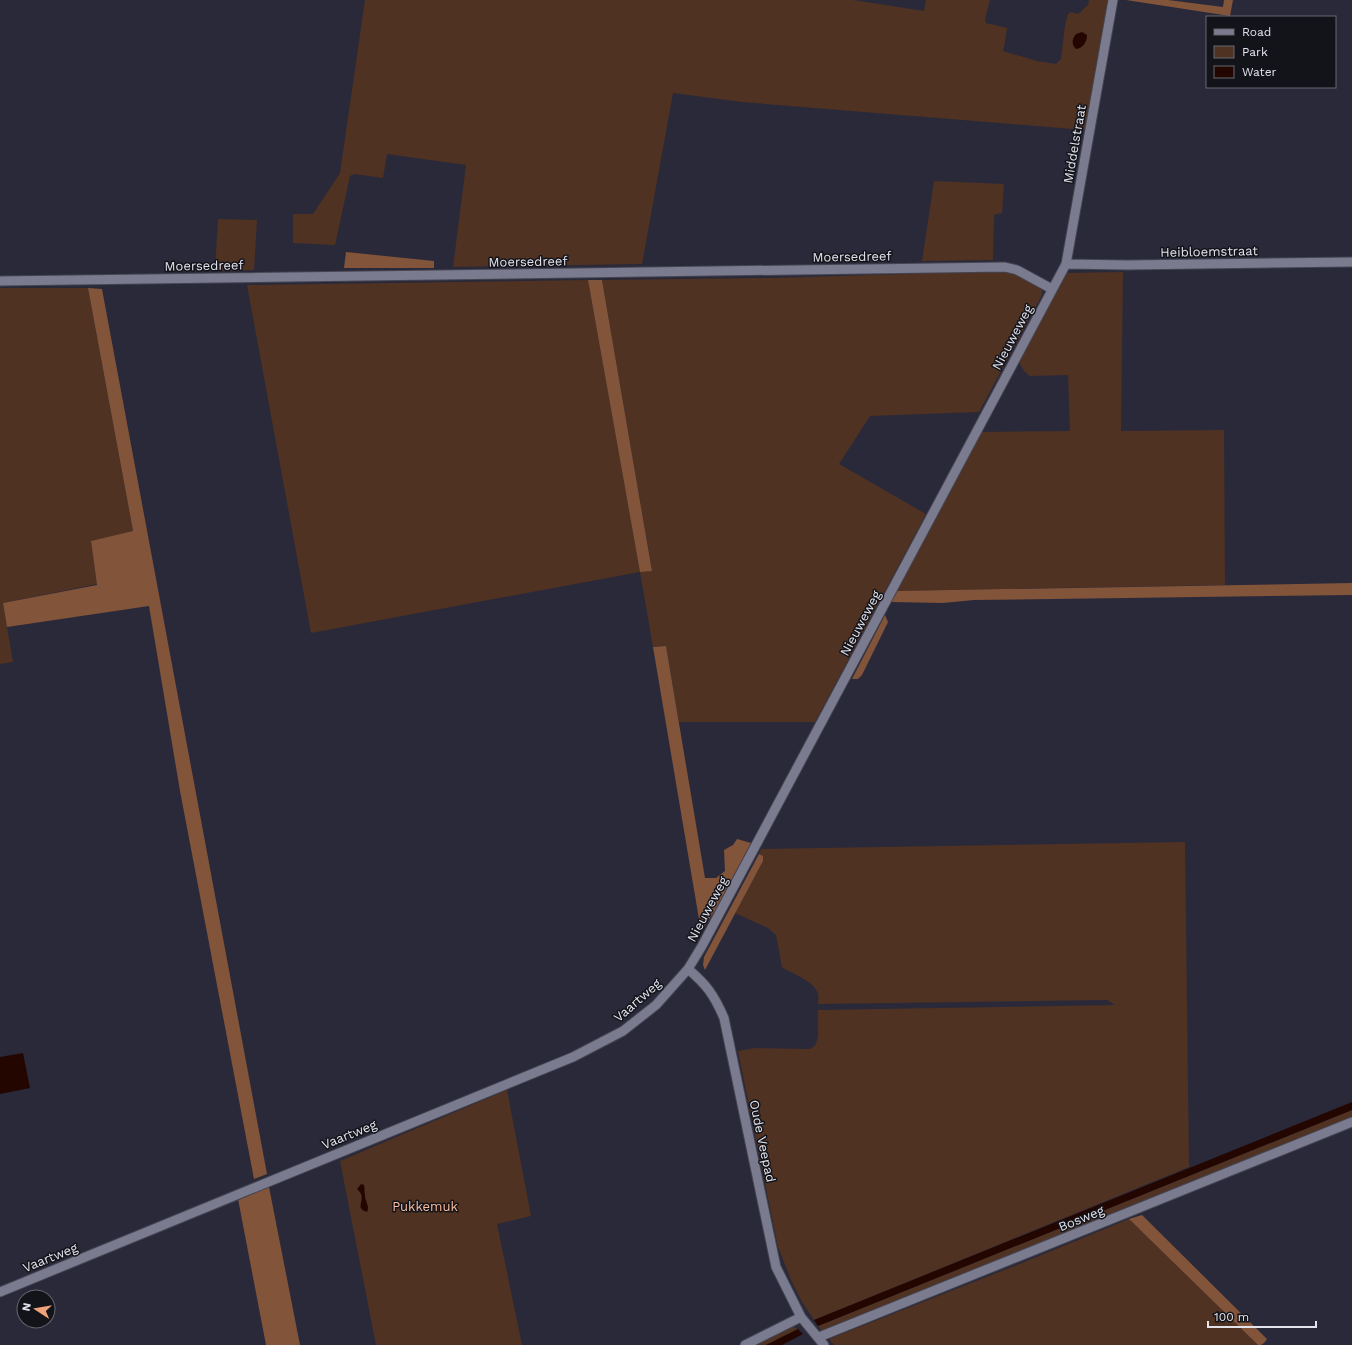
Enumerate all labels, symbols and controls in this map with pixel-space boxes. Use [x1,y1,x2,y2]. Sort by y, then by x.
legend [1206,16,1336,88]
text: Road [1242,25,1271,39]
text: Park [1242,45,1268,59]
text: Water [1242,65,1277,79]
street label: Middelstraat [1060,103,1089,185]
street label: Heibloemstraat [1160,243,1258,260]
street label: Moersedreef [812,248,892,265]
street label: Moersedreef [488,253,568,270]
street label: Moersedreef [164,257,244,274]
street label: Nieuweweg [989,302,1036,372]
street label: Nieuweweg [837,588,884,658]
street label: Nieuweweg [684,874,731,944]
street label: Vaartweg [611,976,664,1025]
street label: Oude Veepad [746,1099,779,1184]
street label: Vaartweg [320,1117,379,1152]
park label: Pukkemuk [392,1199,458,1214]
street label: Bosweg [1056,1203,1106,1234]
street label: Vaartweg [21,1240,80,1275]
north arrow [16,1289,56,1329]
text: N [20,1302,34,1312]
scale bar [1208,1303,1316,1329]
text: 100 m [1214,1310,1249,1324]

